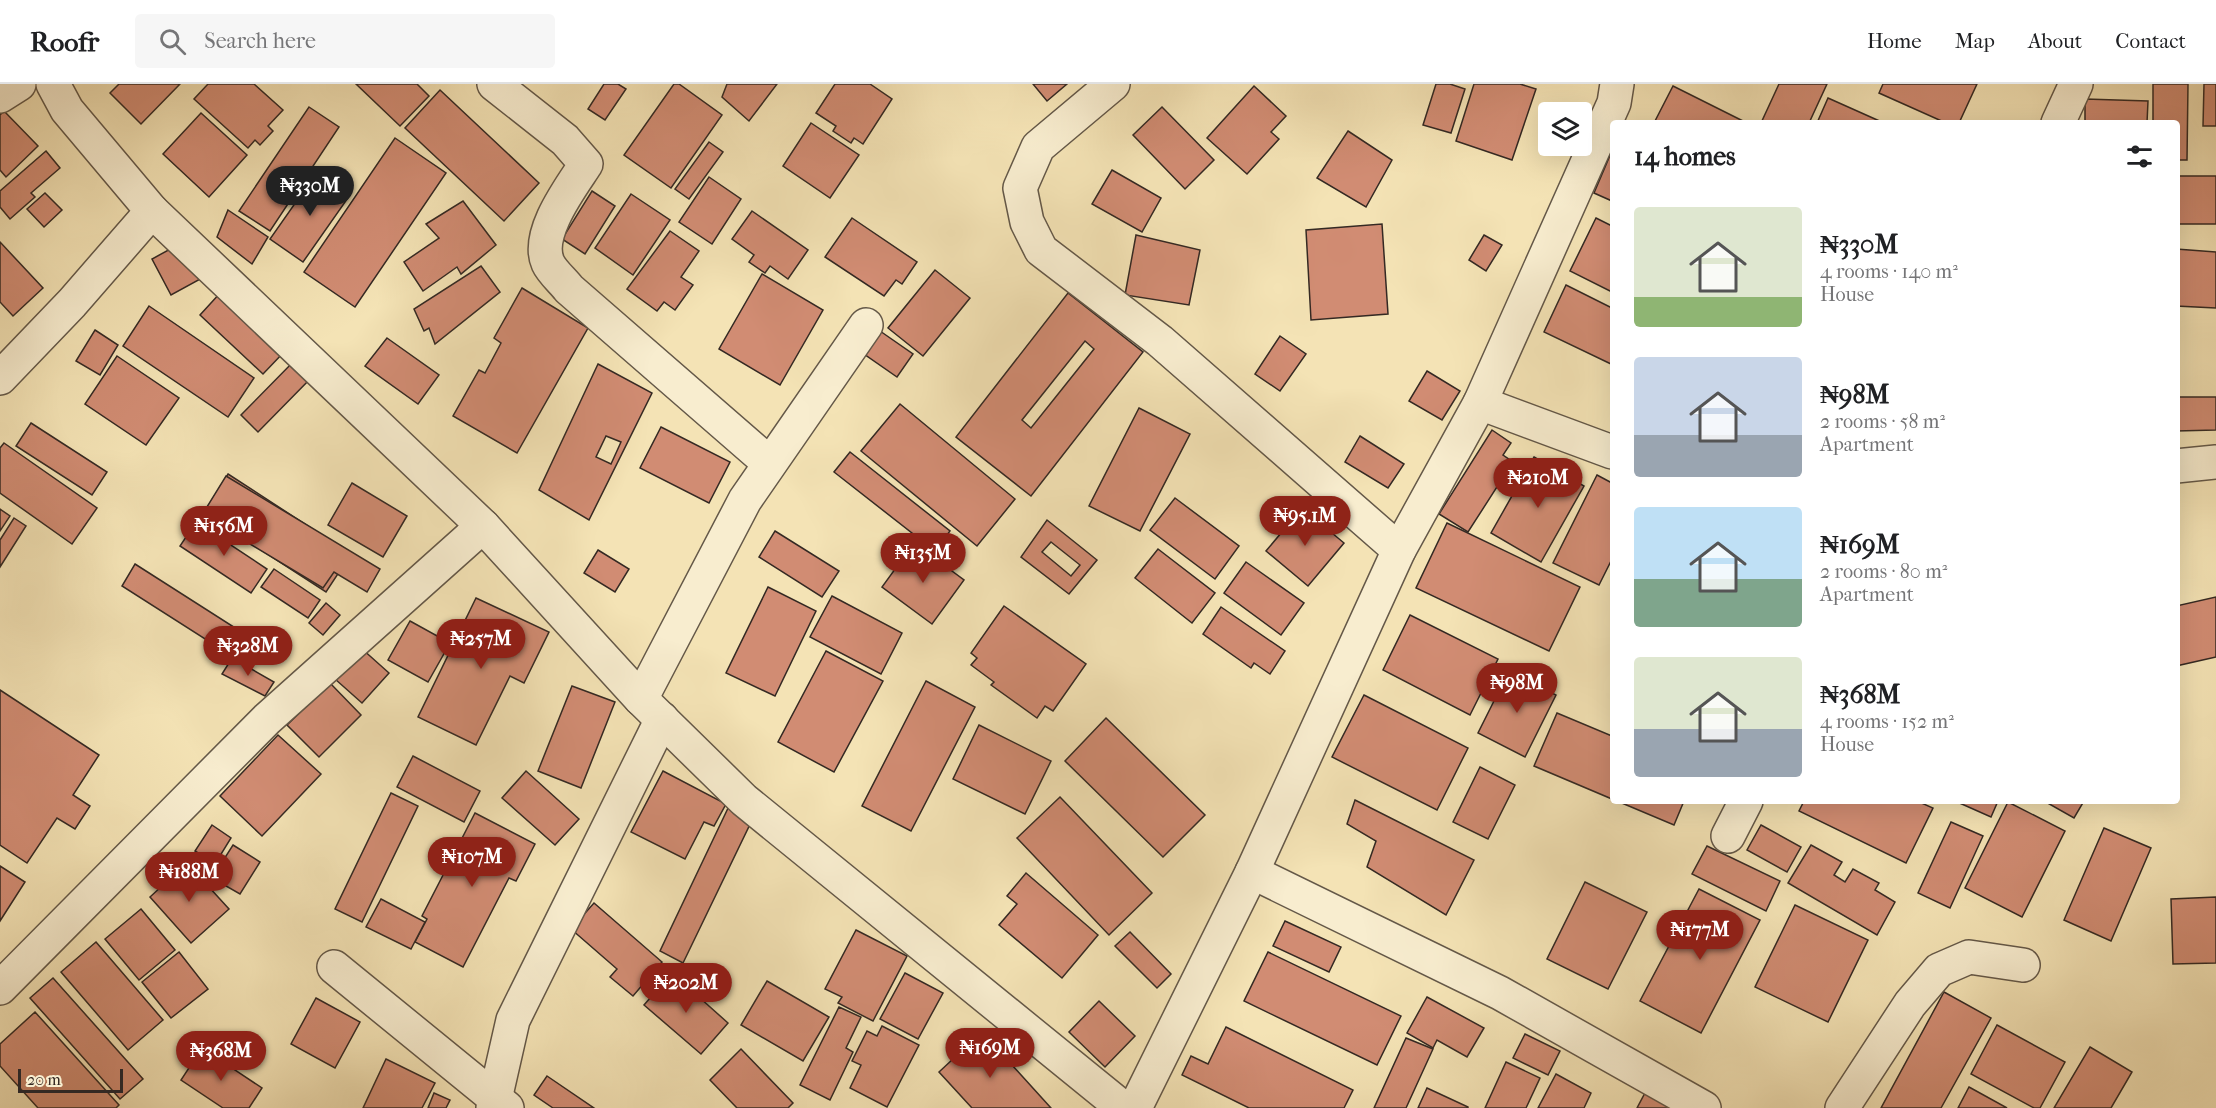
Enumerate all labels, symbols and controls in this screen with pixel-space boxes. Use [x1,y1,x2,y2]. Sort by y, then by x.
search box [135,14,555,68]
text: Roofr [30,25,99,58]
icon: search [156,25,189,58]
text: Search here [204,28,316,54]
text: Home [1867,29,1922,53]
text: Map [1955,29,1995,53]
text: About [2028,29,2082,53]
text: Contact [2115,29,2186,53]
map controls [1538,102,1592,156]
button: layers [1538,102,1592,156]
icon: filters [2123,140,2156,173]
text: 14 homes [1634,141,1736,172]
pin: ₦330M [268,166,352,217]
text: ₦330M [280,174,340,197]
text: ₦330M [1820,229,1898,260]
icon: home [1682,231,1754,303]
text: 4 rooms · 140 m² [1820,260,1958,283]
text: House [1820,283,1874,306]
text: ₦98M [1820,379,1889,410]
icon: home [1682,381,1754,453]
text: 2 rooms · 58 m² [1820,410,1945,433]
text: Apartment [1820,433,1914,456]
pin: ₦210M [1496,458,1580,509]
text: ₦210M [1507,466,1569,489]
pin: ₦95.1M [1256,496,1354,547]
text: ₦95.1M [1274,504,1336,527]
pin: ₦156M [182,506,266,557]
text: ₦156M [194,514,254,537]
text: ₦169M [1820,529,1899,560]
icon: home [1682,531,1754,603]
pin: ₦135M [881,533,965,584]
text: ₦135M [895,541,951,564]
text: 2 rooms · 80 m² [1820,560,1947,583]
text: Apartment [1820,583,1914,606]
pin: ₦257M [439,619,523,670]
pin: ₦328M [206,626,290,677]
text: ₦257M [450,627,512,650]
text: ₦328M [217,634,279,657]
pin: ₦98M [1481,663,1553,714]
text: ₦98M [1490,671,1544,694]
text: ₦368M [1820,679,1900,710]
icon: home [1682,681,1754,753]
text: 4 rooms · 152 m² [1820,710,1954,733]
text: House [1820,733,1874,756]
pin: ₦107M [430,837,514,888]
text: ₦107M [442,845,502,868]
pin: ₦188M [147,852,231,903]
text: ₦188M [159,860,219,883]
pin: ₦177M [1658,910,1742,961]
text: ₦177M [1670,918,1730,941]
pin: ₦202M [644,963,728,1014]
text: ₦202M [654,971,718,994]
pin: ₦169M [948,1028,1032,1079]
pin: ₦368M [179,1031,263,1082]
text: ₦169M [959,1036,1021,1059]
text: ₦368M [190,1039,252,1062]
scale bar [18,1066,123,1094]
text: 20 m [27,1070,61,1089]

